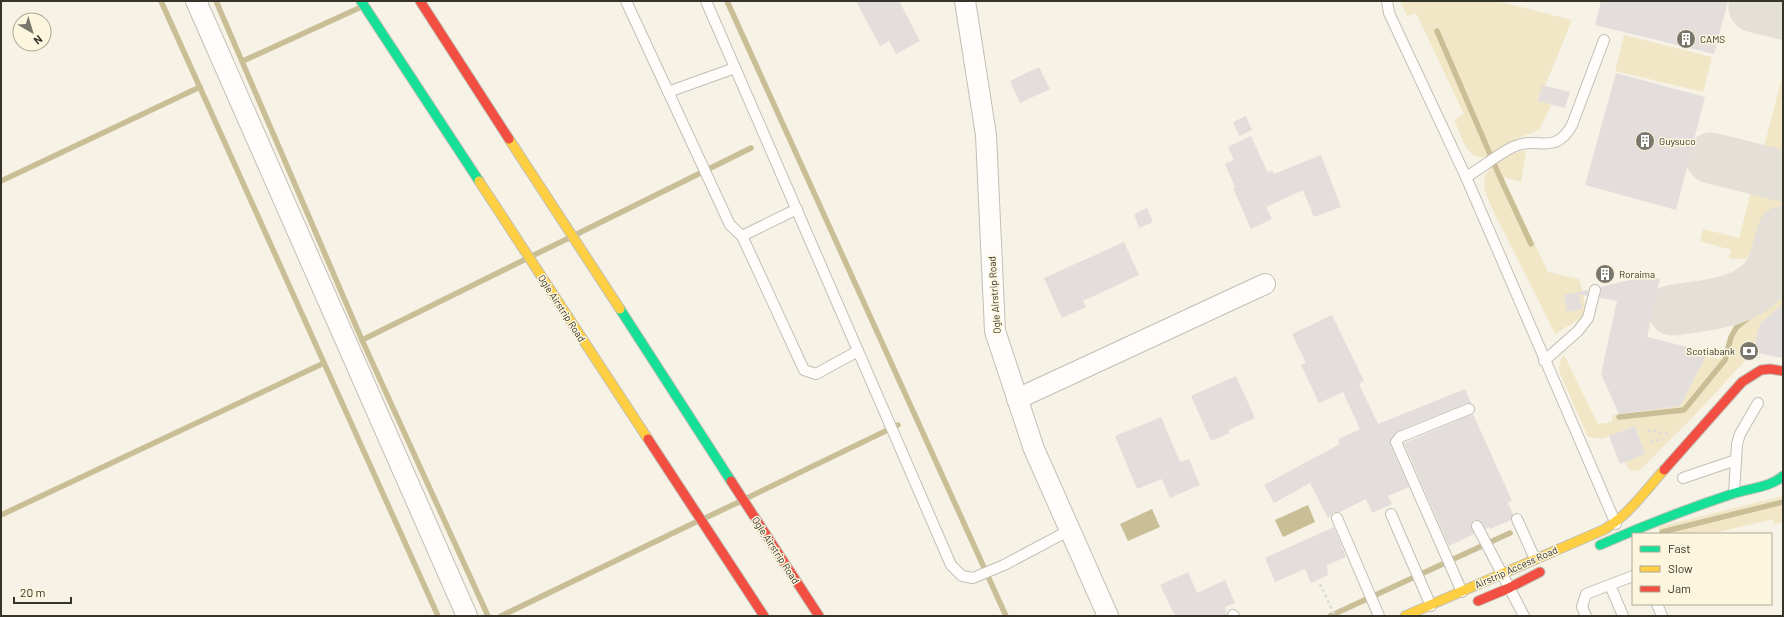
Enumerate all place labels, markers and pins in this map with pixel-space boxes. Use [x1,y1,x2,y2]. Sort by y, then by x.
building icon: CAMS [1675,28,1697,50]
place label: CAMS [1700,33,1725,45]
building icon: Guysuco [1634,130,1656,152]
place label: Guysuco [1659,135,1696,147]
building icon: Roraima [1594,263,1616,285]
place label: Roraima [1619,268,1655,280]
bank icon: Scotiabank [1738,340,1760,362]
place label: Scotiabank [1686,345,1735,357]

